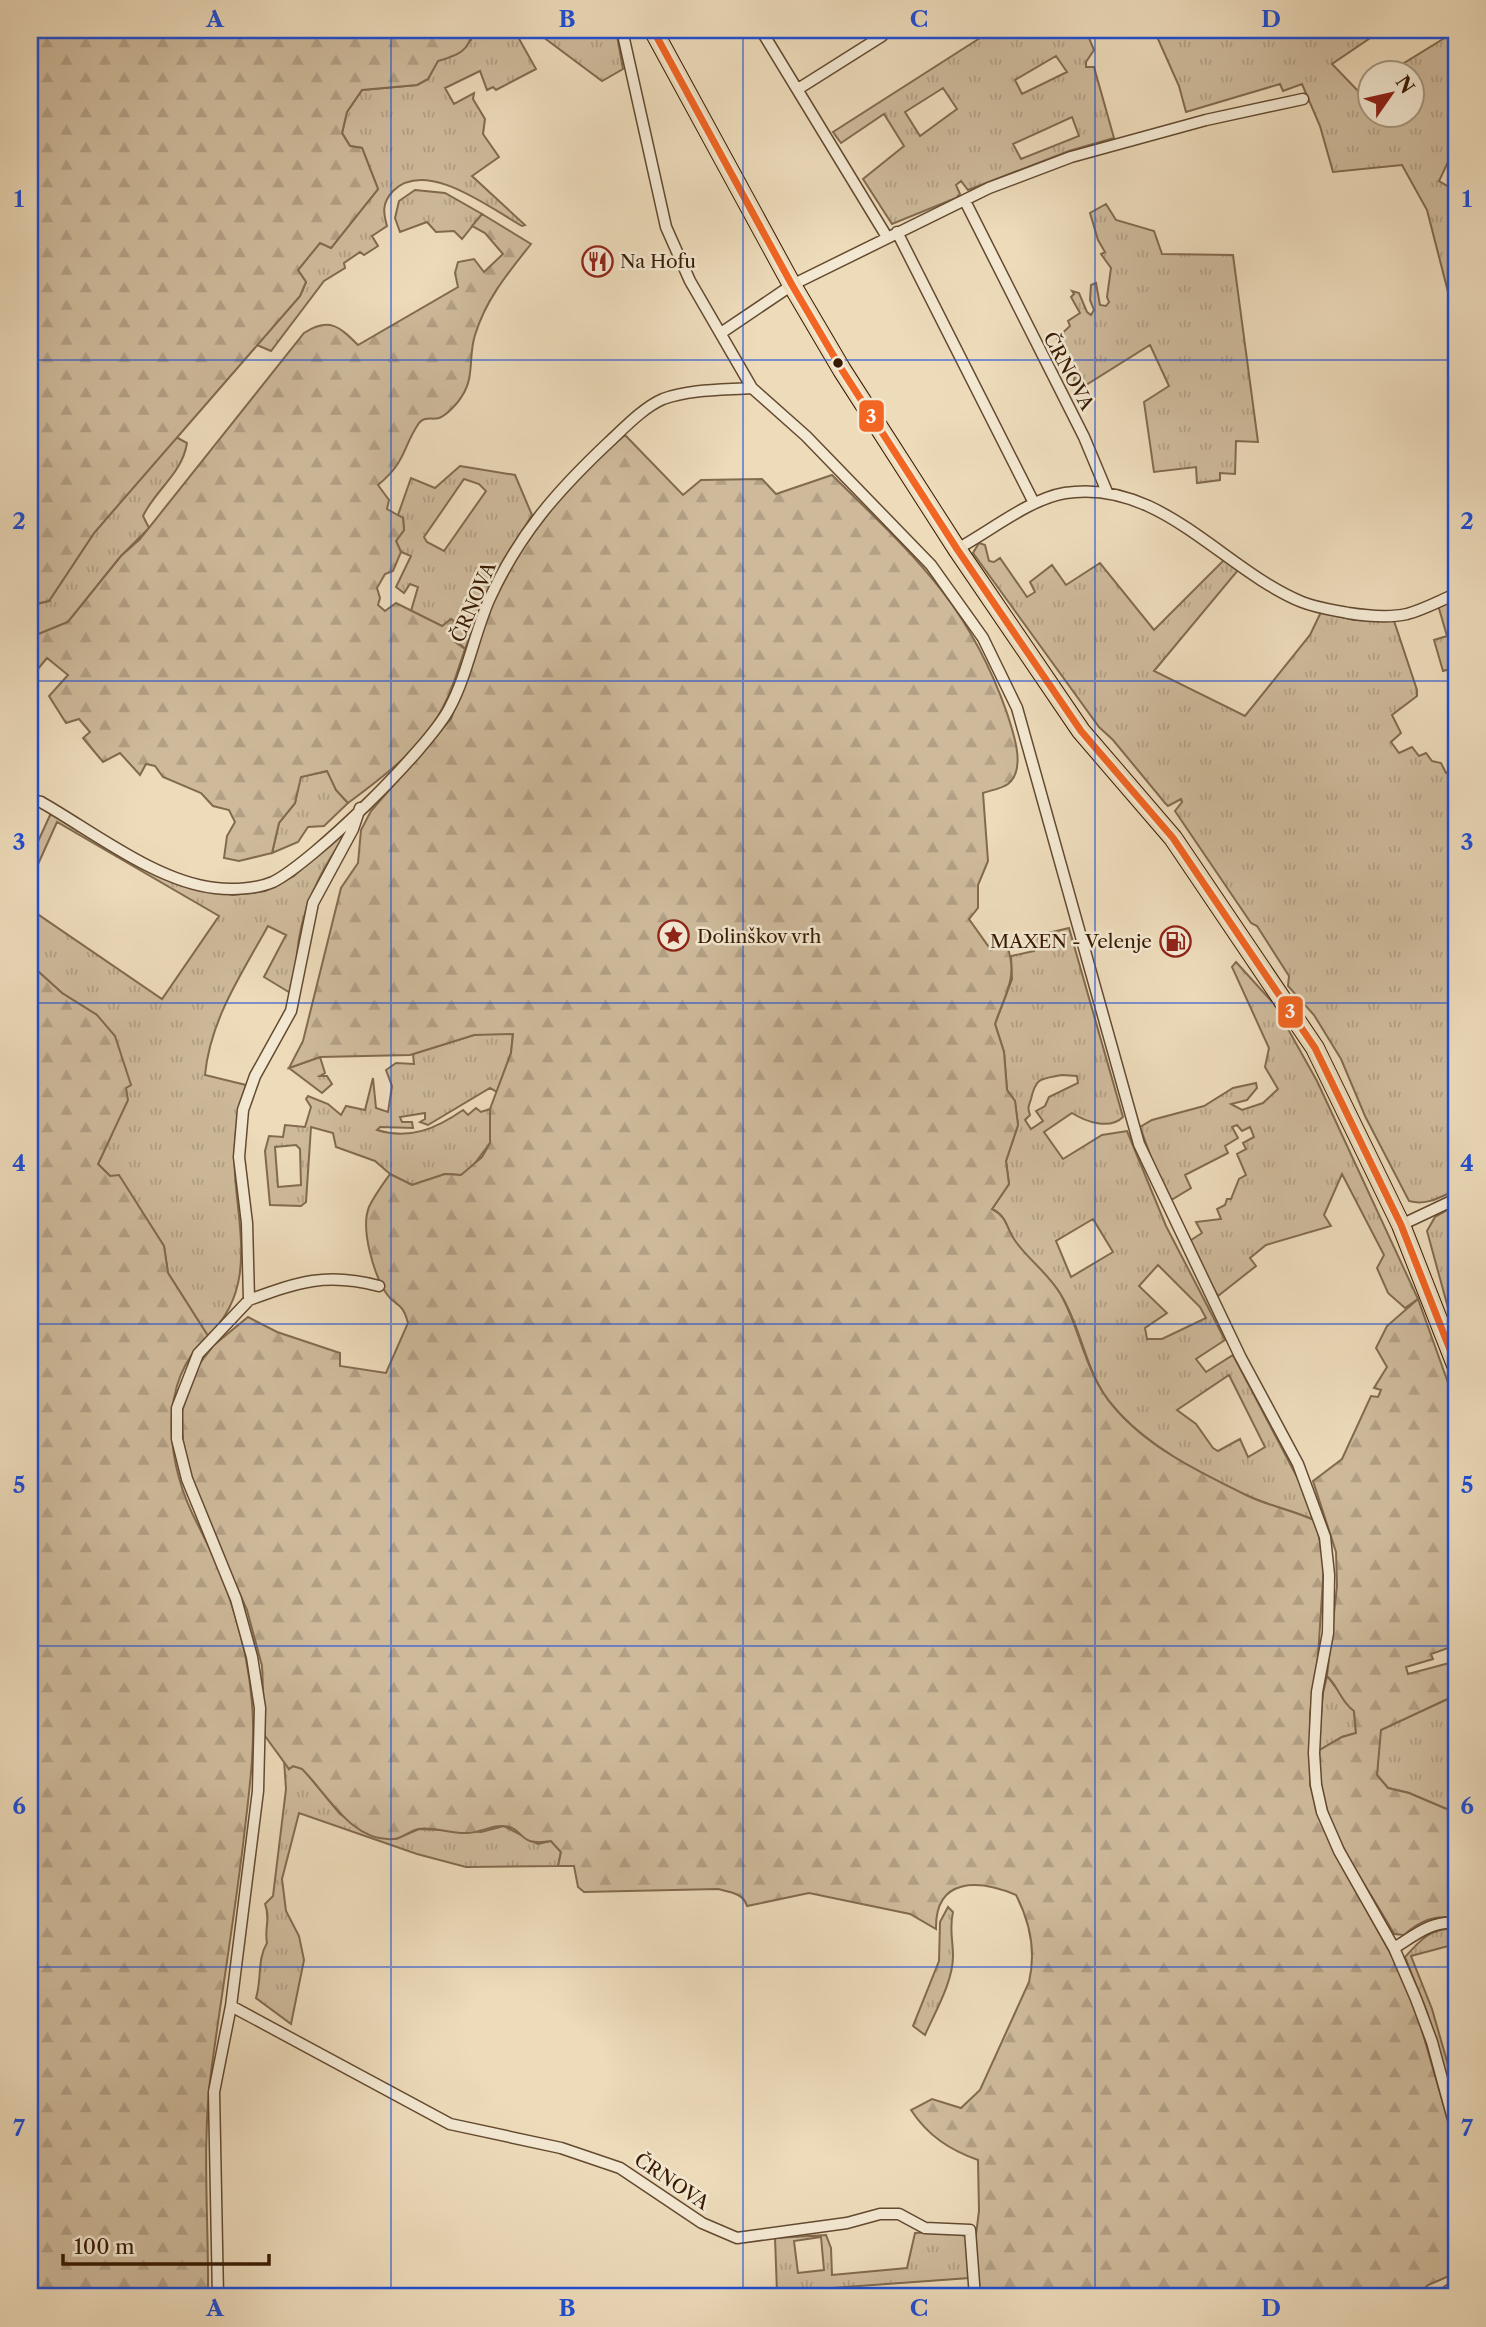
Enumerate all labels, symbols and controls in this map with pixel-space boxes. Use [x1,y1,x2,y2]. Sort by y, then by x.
text: A [205,5,225,33]
text: B [558,5,576,33]
text: C [910,5,928,33]
text: D [1261,5,1281,33]
north arrow [1356,60,1426,130]
text: N [1391,71,1419,98]
text: 1 [14,185,25,213]
text: 1 [1462,185,1473,213]
restaurant icon: Na Hofu [580,244,614,278]
place label: Na Hofu [620,250,696,273]
street label: ČRNOVA [1038,328,1100,415]
unlabelled marker [831,356,845,370]
line badge: 3 [858,399,885,433]
text: 3 [866,405,876,428]
text: 2 [12,507,26,535]
text: 2 [1460,507,1474,535]
street label: ČRNOVA [445,557,501,646]
text: 3 [13,828,26,856]
text: 3 [1461,828,1474,856]
place icon: Dolinškov vrh [657,919,691,953]
fuel station icon: MAXEN - Velenje [1158,924,1192,958]
place label: Dolinškov vrh [697,925,821,948]
place label: MAXEN - Velenje [990,930,1152,953]
line badge: 3 [1277,995,1304,1029]
text: 3 [1285,1000,1295,1023]
text: 4 [12,1149,26,1177]
text: 4 [1460,1149,1474,1177]
text: 5 [13,1471,25,1499]
text: 5 [1461,1471,1473,1499]
text: 6 [12,1792,26,1820]
text: 6 [1460,1792,1474,1820]
text: 7 [13,2114,25,2142]
text: 7 [1461,2114,1473,2142]
street label: ČRNOVA [630,2147,715,2215]
scale bar [63,2222,270,2266]
text: 100 m [74,2234,135,2259]
text: A [205,2294,225,2322]
text: B [558,2294,576,2322]
text: C [910,2294,928,2322]
text: D [1261,2294,1281,2322]

